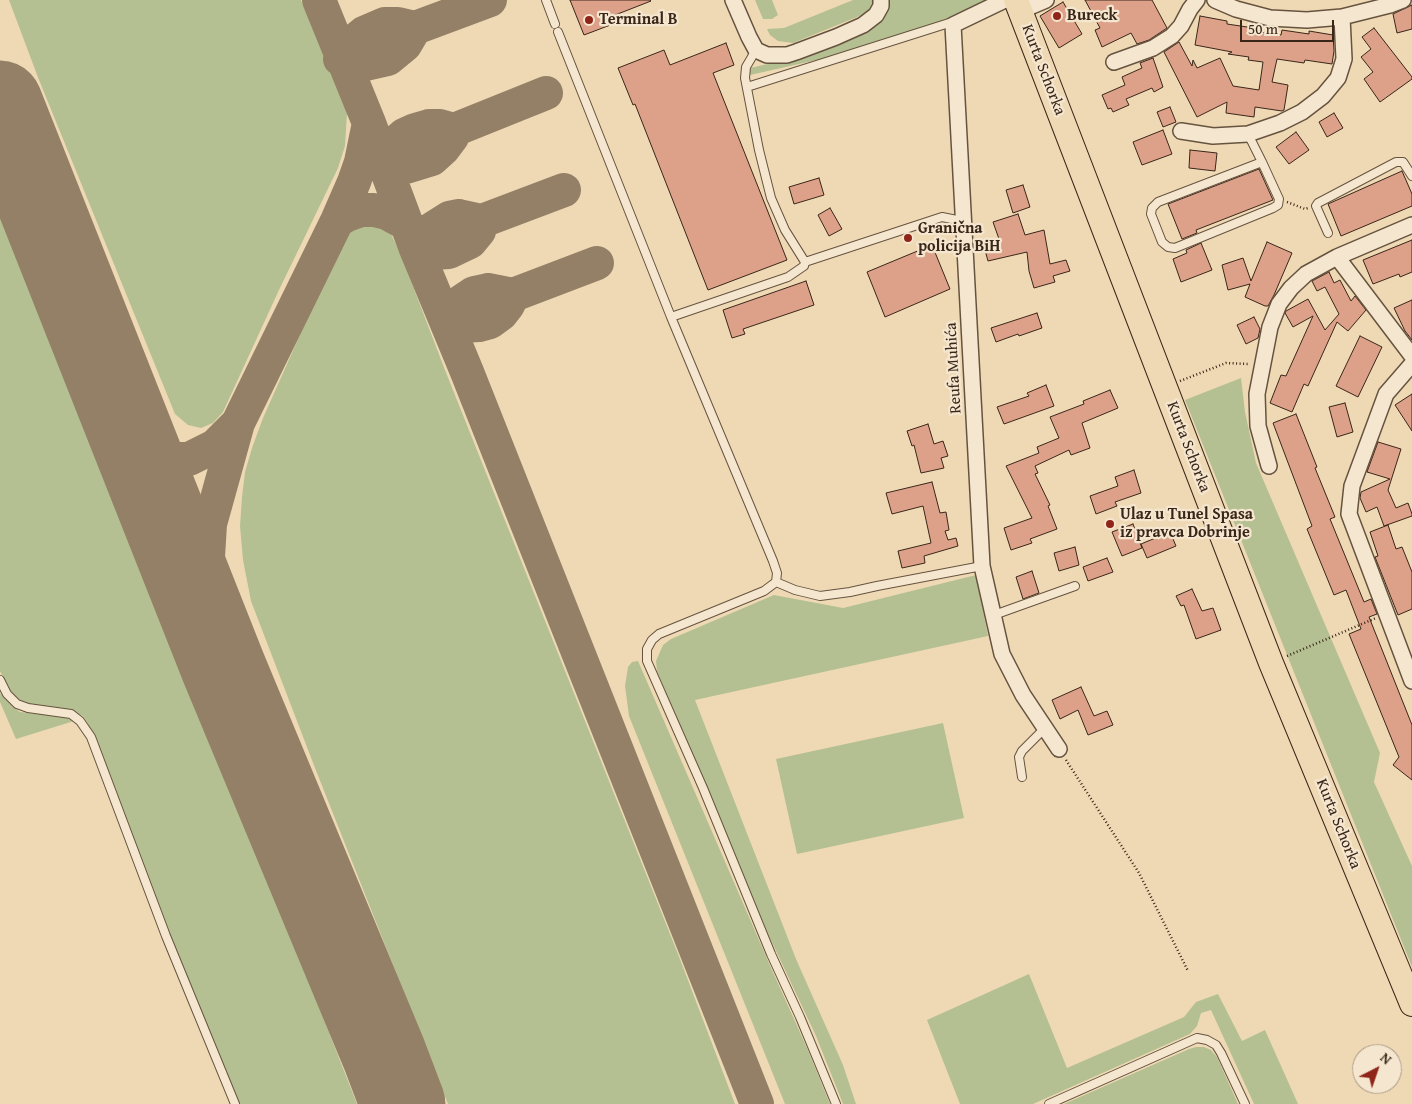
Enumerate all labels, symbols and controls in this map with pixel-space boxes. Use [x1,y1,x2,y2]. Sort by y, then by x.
place label: Bureck [1067,6,1117,26]
place label: Terminal B [599,10,678,30]
marker: Bureck [1051,10,1063,22]
scale bar [1242,10,1336,42]
marker: Terminal B [583,14,595,26]
text: 50 m [1248,18,1278,39]
street label: Kurta Schorka [1017,22,1069,118]
place label: Granična policija BiH [918,219,1000,257]
marker: Granična policija BiH [902,232,914,244]
street label: Reufa Muhića [942,322,966,414]
street label: Kurta Schorka [1162,399,1214,495]
place label: Ulaz u Tunel Spasa iz pravca Dobrinje [1120,505,1253,543]
marker: Ulaz u Tunel Spasa iz pravca Dobrinje [1104,518,1116,530]
street label: Kurta Schorka [1311,776,1365,872]
north arrow [1352,1044,1402,1094]
text: N [1376,1048,1396,1069]

